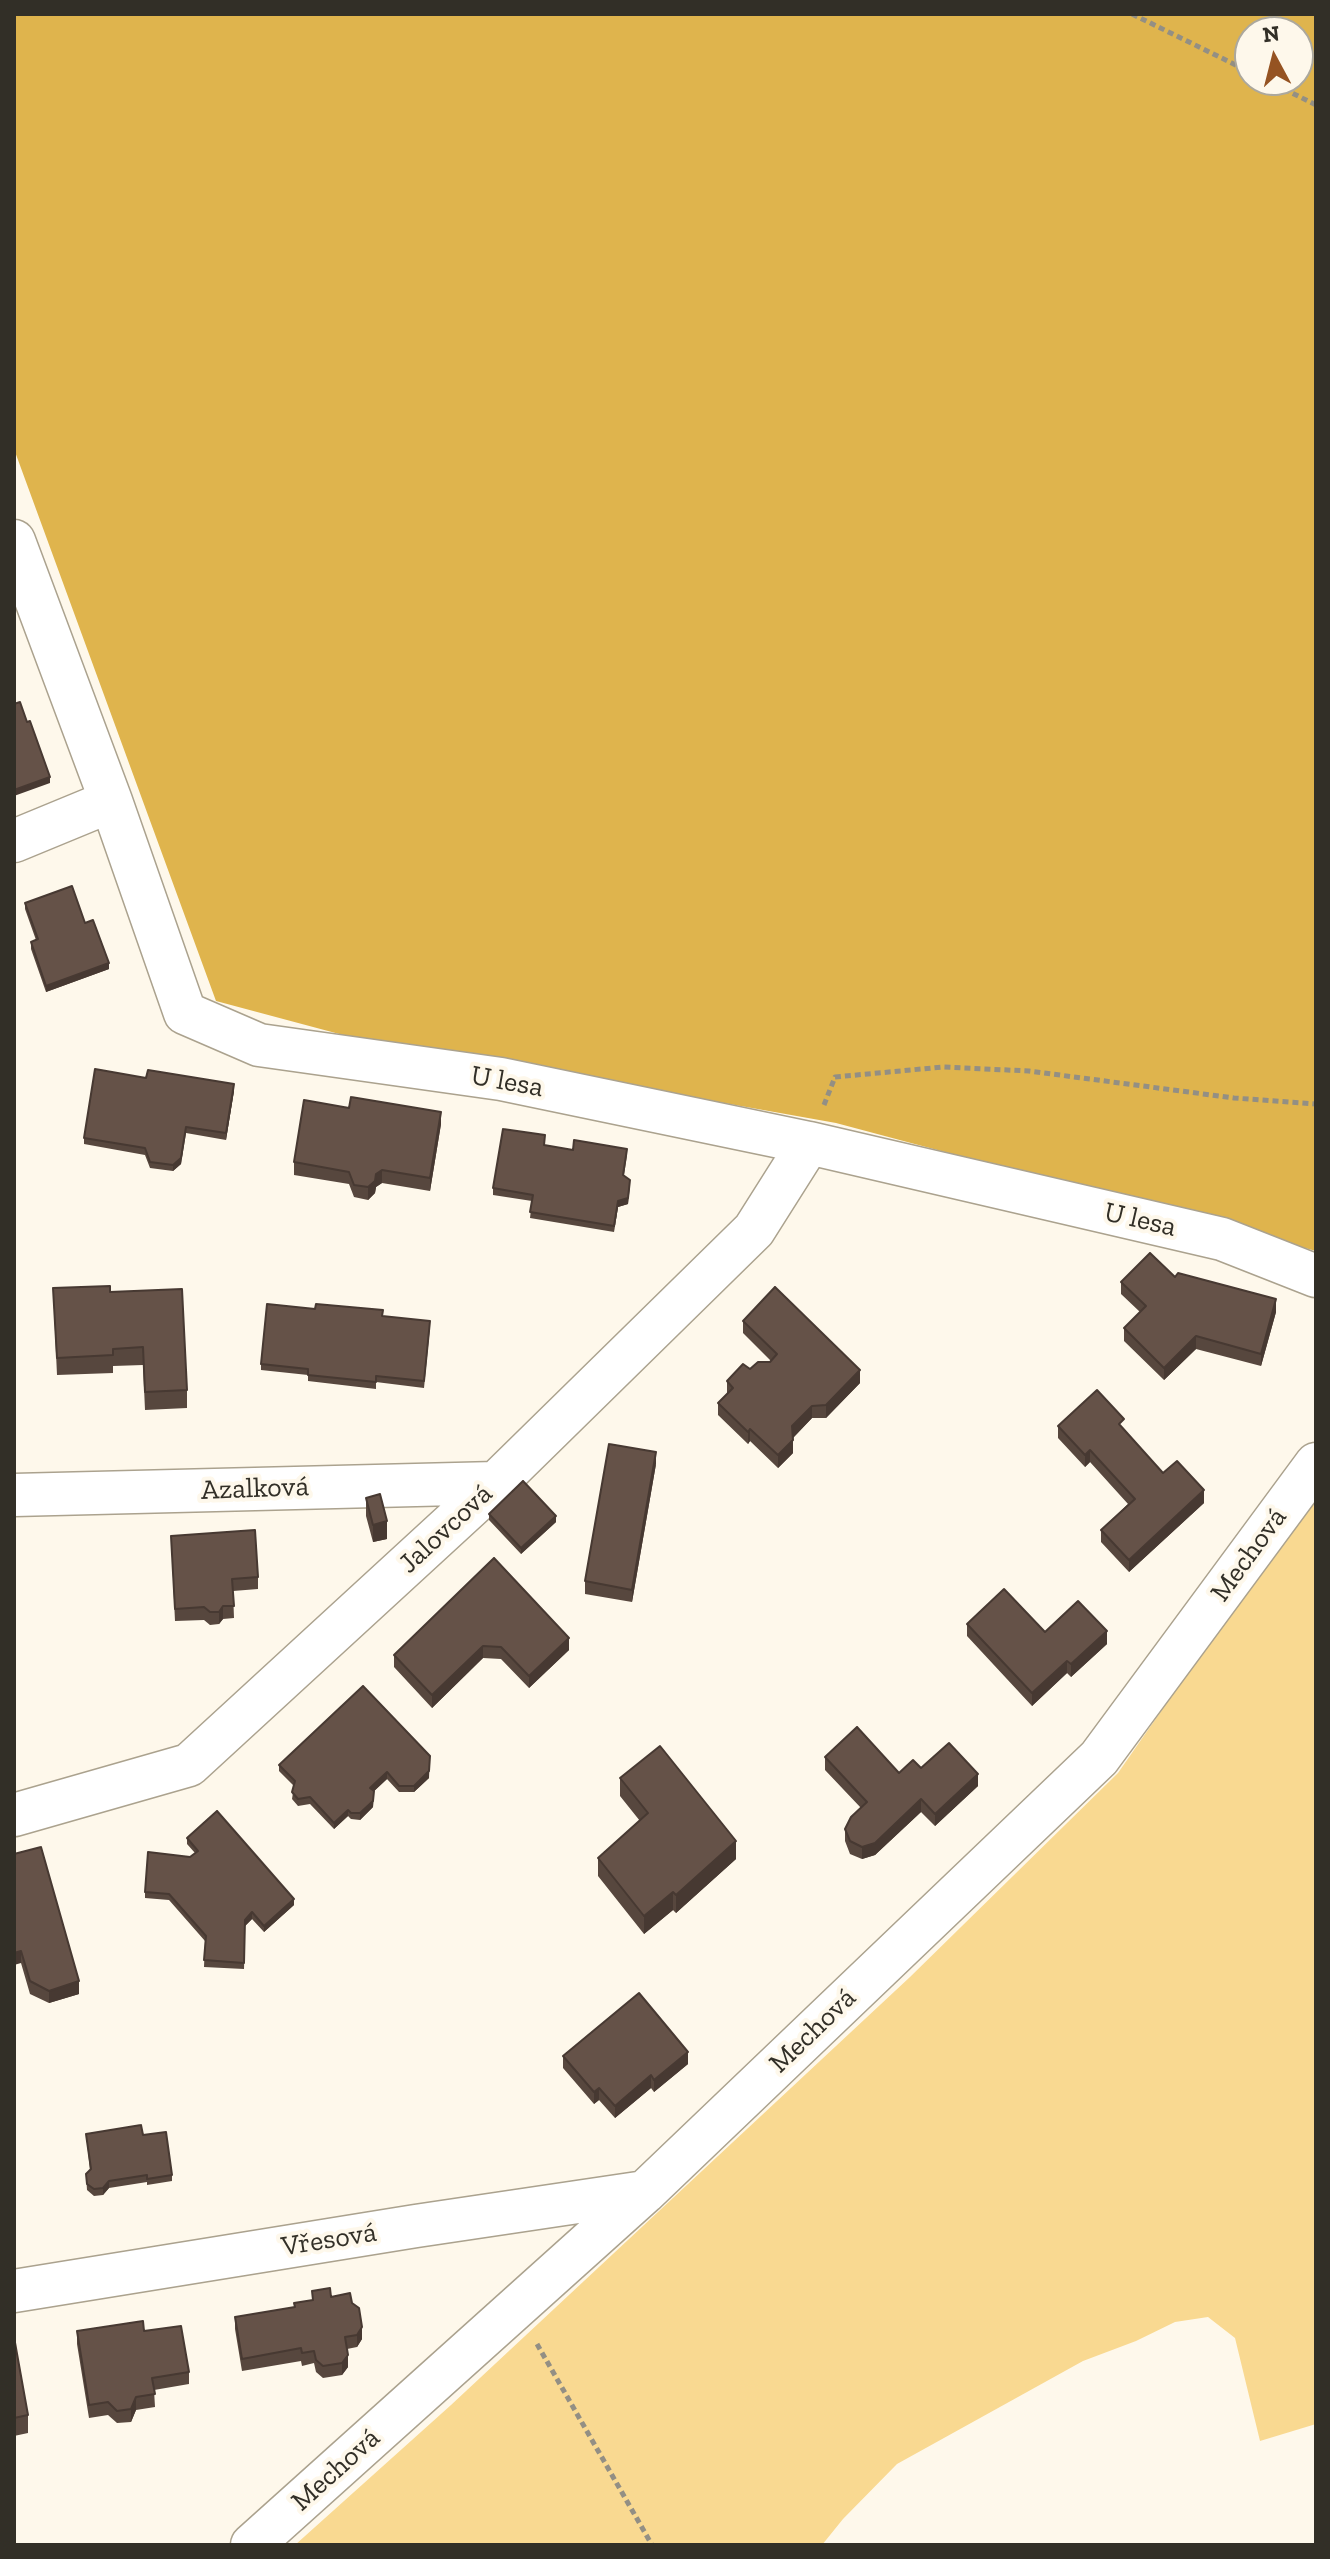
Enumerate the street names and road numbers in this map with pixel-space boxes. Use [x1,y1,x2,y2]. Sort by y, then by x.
street label: U lesa [468,1059,546,1105]
street label: U lesa [1101,1195,1179,1245]
street label: Azalková [201,1470,309,1508]
street label: Jalovcová [392,1477,500,1581]
street label: Mechová [1204,1502,1294,1608]
street label: Mechová [763,1982,863,2080]
street label: Vřesová [279,2216,379,2264]
street label: Mechová [285,2422,387,2518]

